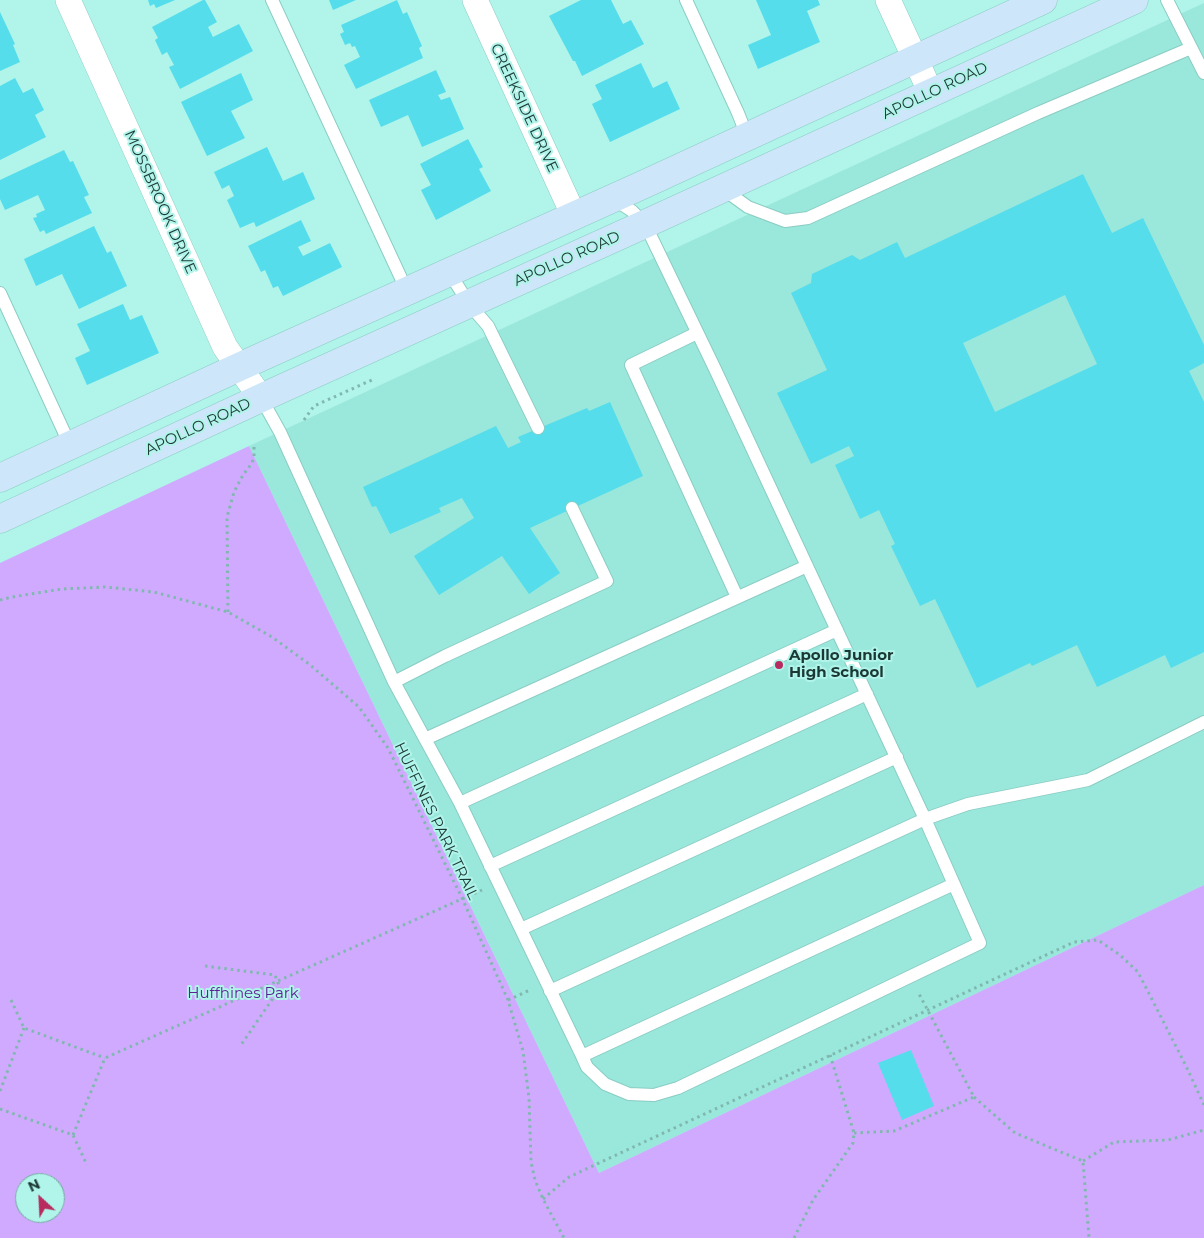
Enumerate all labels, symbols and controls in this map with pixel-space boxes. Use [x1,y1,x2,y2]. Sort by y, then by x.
street label: CREEKSIDE DRIVE [486,41,562,175]
street label: APOLLO ROAD [879,59,991,123]
street label: MOSSBROOK DRIVE [120,127,200,277]
street label: APOLLO ROAD [511,227,623,291]
street label: APOLLO ROAD [142,395,254,459]
place label: Apollo Junior High School [789,647,893,682]
marker: Apollo Junior High School [773,659,785,671]
street label: HUFFINES PARK TRAIL [390,739,482,903]
park label: Huffhines Park [187,985,299,1003]
north arrow [15,1173,65,1223]
text: N [25,1175,43,1196]

